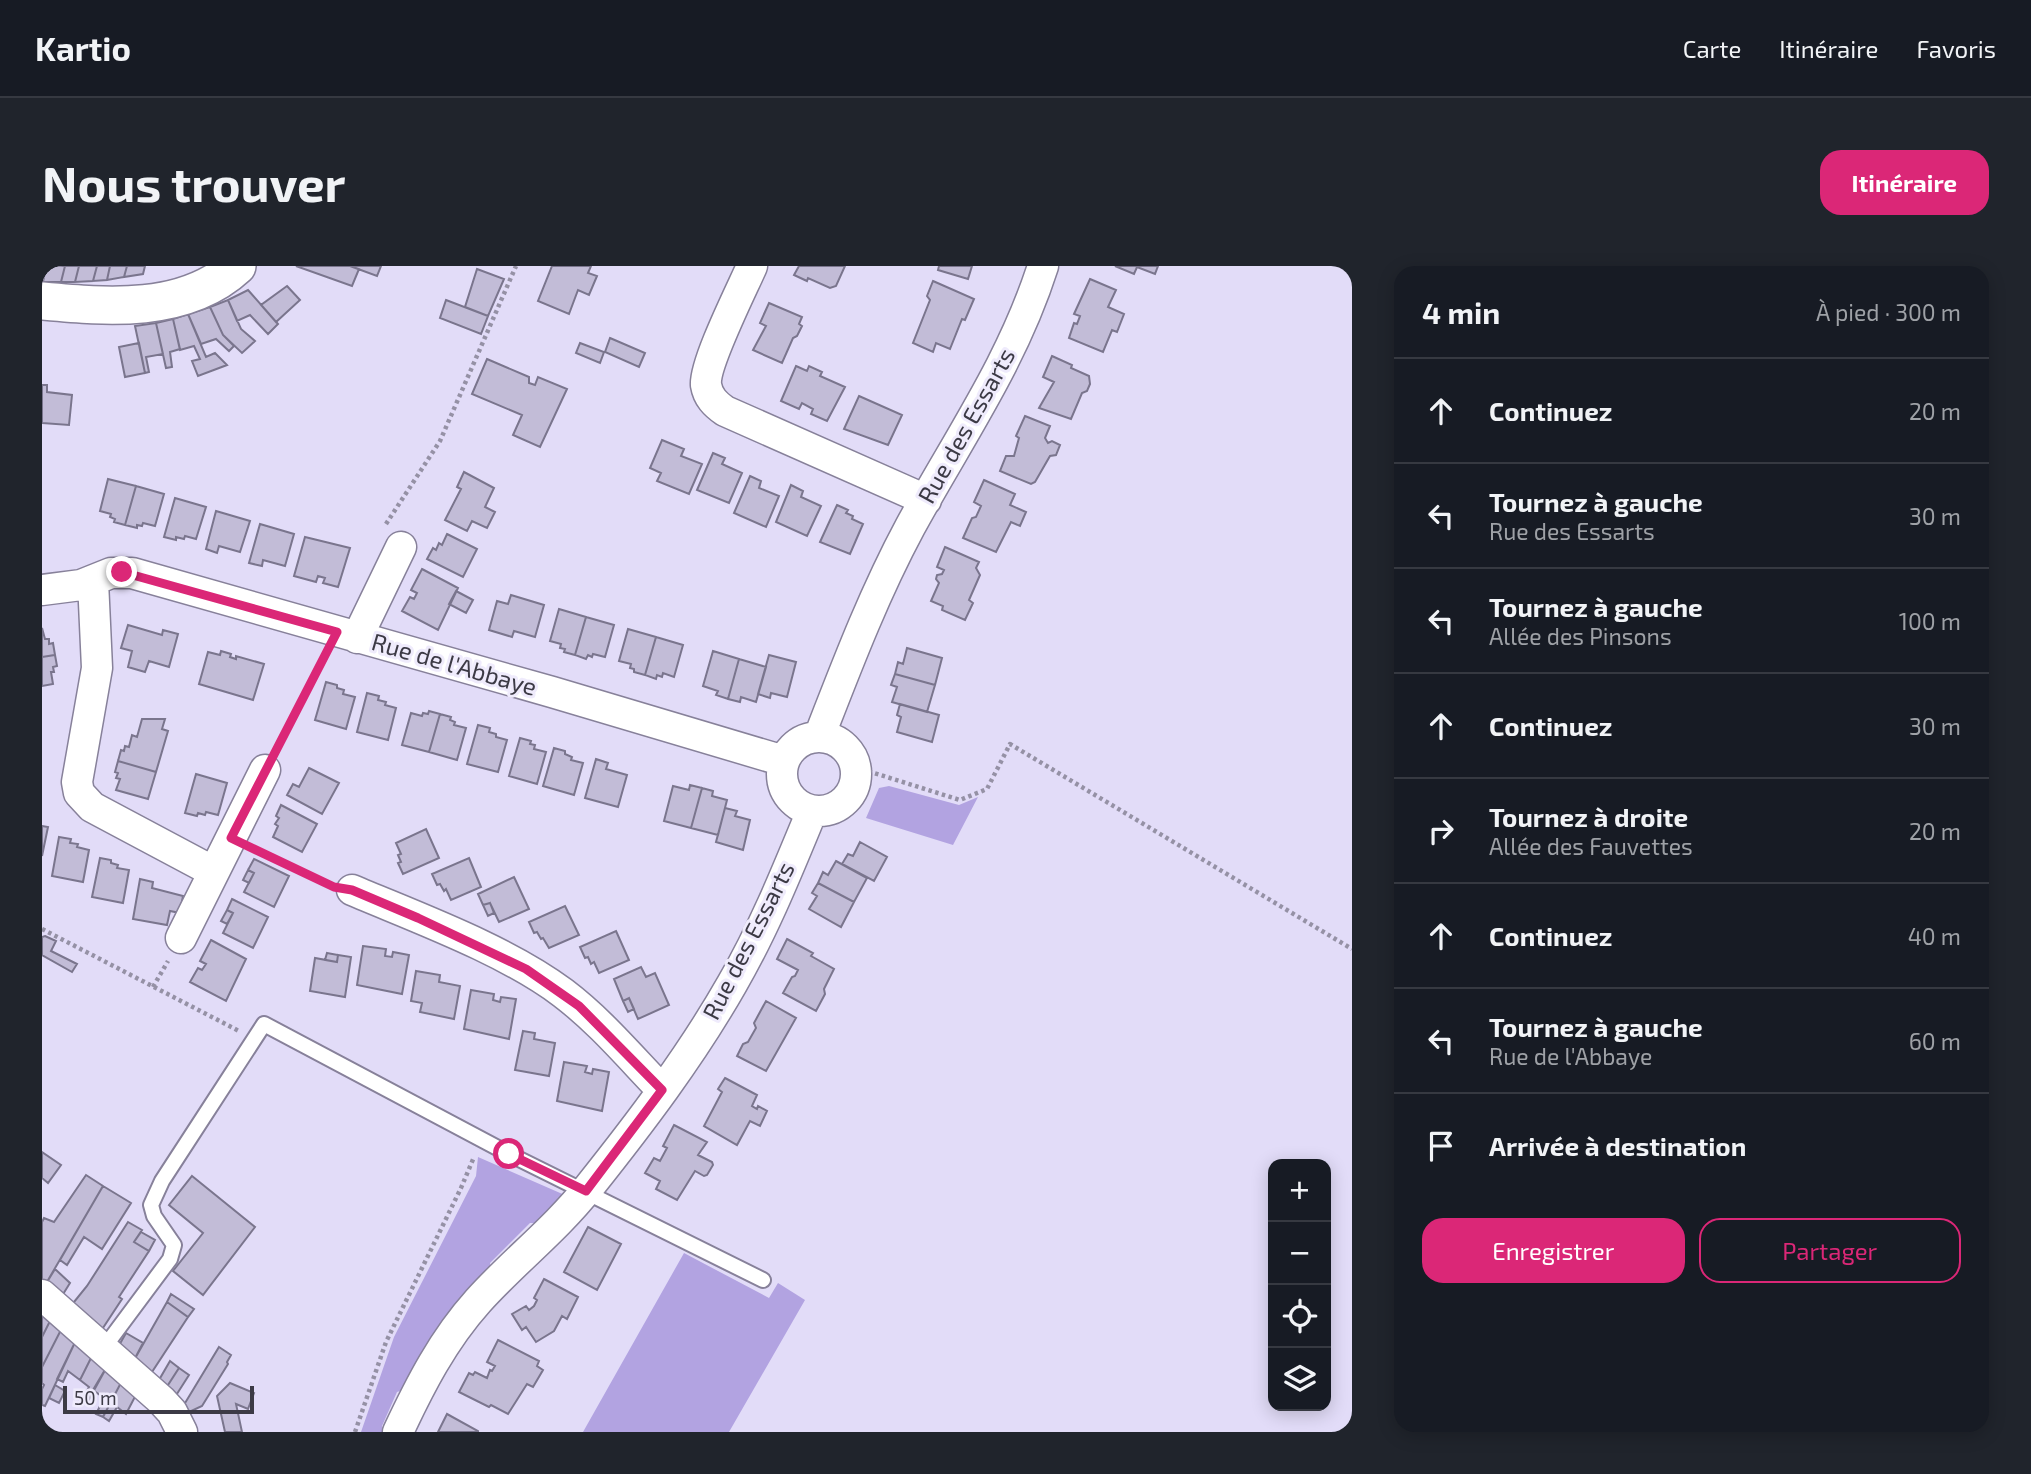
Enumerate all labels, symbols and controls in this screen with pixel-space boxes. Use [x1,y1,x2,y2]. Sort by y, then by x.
text: Kartio [35,28,131,68]
text: Carte [1683,34,1741,63]
text: Itinéraire [1779,34,1878,63]
text: Favoris [1916,34,1996,63]
button: Itinéraire [1820,150,1989,215]
text: Nous trouver [42,153,346,212]
text: 4 min [1422,294,1500,330]
text: À pied · 300 m [1816,298,1961,326]
street label: Rue des Essarts [911,343,1020,508]
icon: ahead [1422,392,1460,430]
text: Continuez [1489,395,1612,426]
text: 20 m [1909,397,1961,425]
text: Tournez à gauche [1489,486,1703,517]
icon: left [1422,497,1460,535]
text: 30 m [1909,502,1961,530]
text: Rue des Essarts [1489,517,1655,545]
route end [106,556,137,587]
text: Tournez à gauche [1489,591,1703,622]
icon: left [1422,602,1460,640]
text: 100 m [1899,607,1961,635]
text: Allée des Pinsons [1489,622,1672,650]
street label: Rue de l'Abbaye [368,626,540,701]
icon: ahead [1422,707,1460,745]
text: Continuez [1489,710,1612,741]
text: 30 m [1909,712,1961,740]
text: Tournez à droite [1489,801,1688,832]
icon: right [1422,812,1460,850]
text: 20 m [1909,817,1961,845]
text: Allée des Fauvettes [1489,832,1693,860]
street label: Rue des Essarts [695,857,800,1024]
icon: ahead [1422,917,1460,955]
text: Continuez [1489,920,1612,951]
text: 40 m [1908,922,1961,950]
text: Tournez à gauche [1489,1011,1703,1042]
icon: left [1422,1022,1460,1060]
text: 60 m [1909,1027,1961,1055]
text: Rue de l'Abbaye [1489,1042,1652,1070]
icon: arrive [1422,1127,1460,1165]
text: Arrivée à destination [1489,1130,1746,1161]
route start [493,1138,524,1169]
map controls [1268,1159,1331,1411]
button: + [1268,1159,1331,1222]
button: Enregistrer [1422,1218,1685,1283]
button: Partager [1699,1218,1961,1283]
button: − [1268,1222,1331,1285]
button: locate [1268,1285,1331,1348]
button: layers [1268,1348,1331,1411]
scale bar [63,1383,254,1415]
text: 50 m [74,1386,117,1409]

